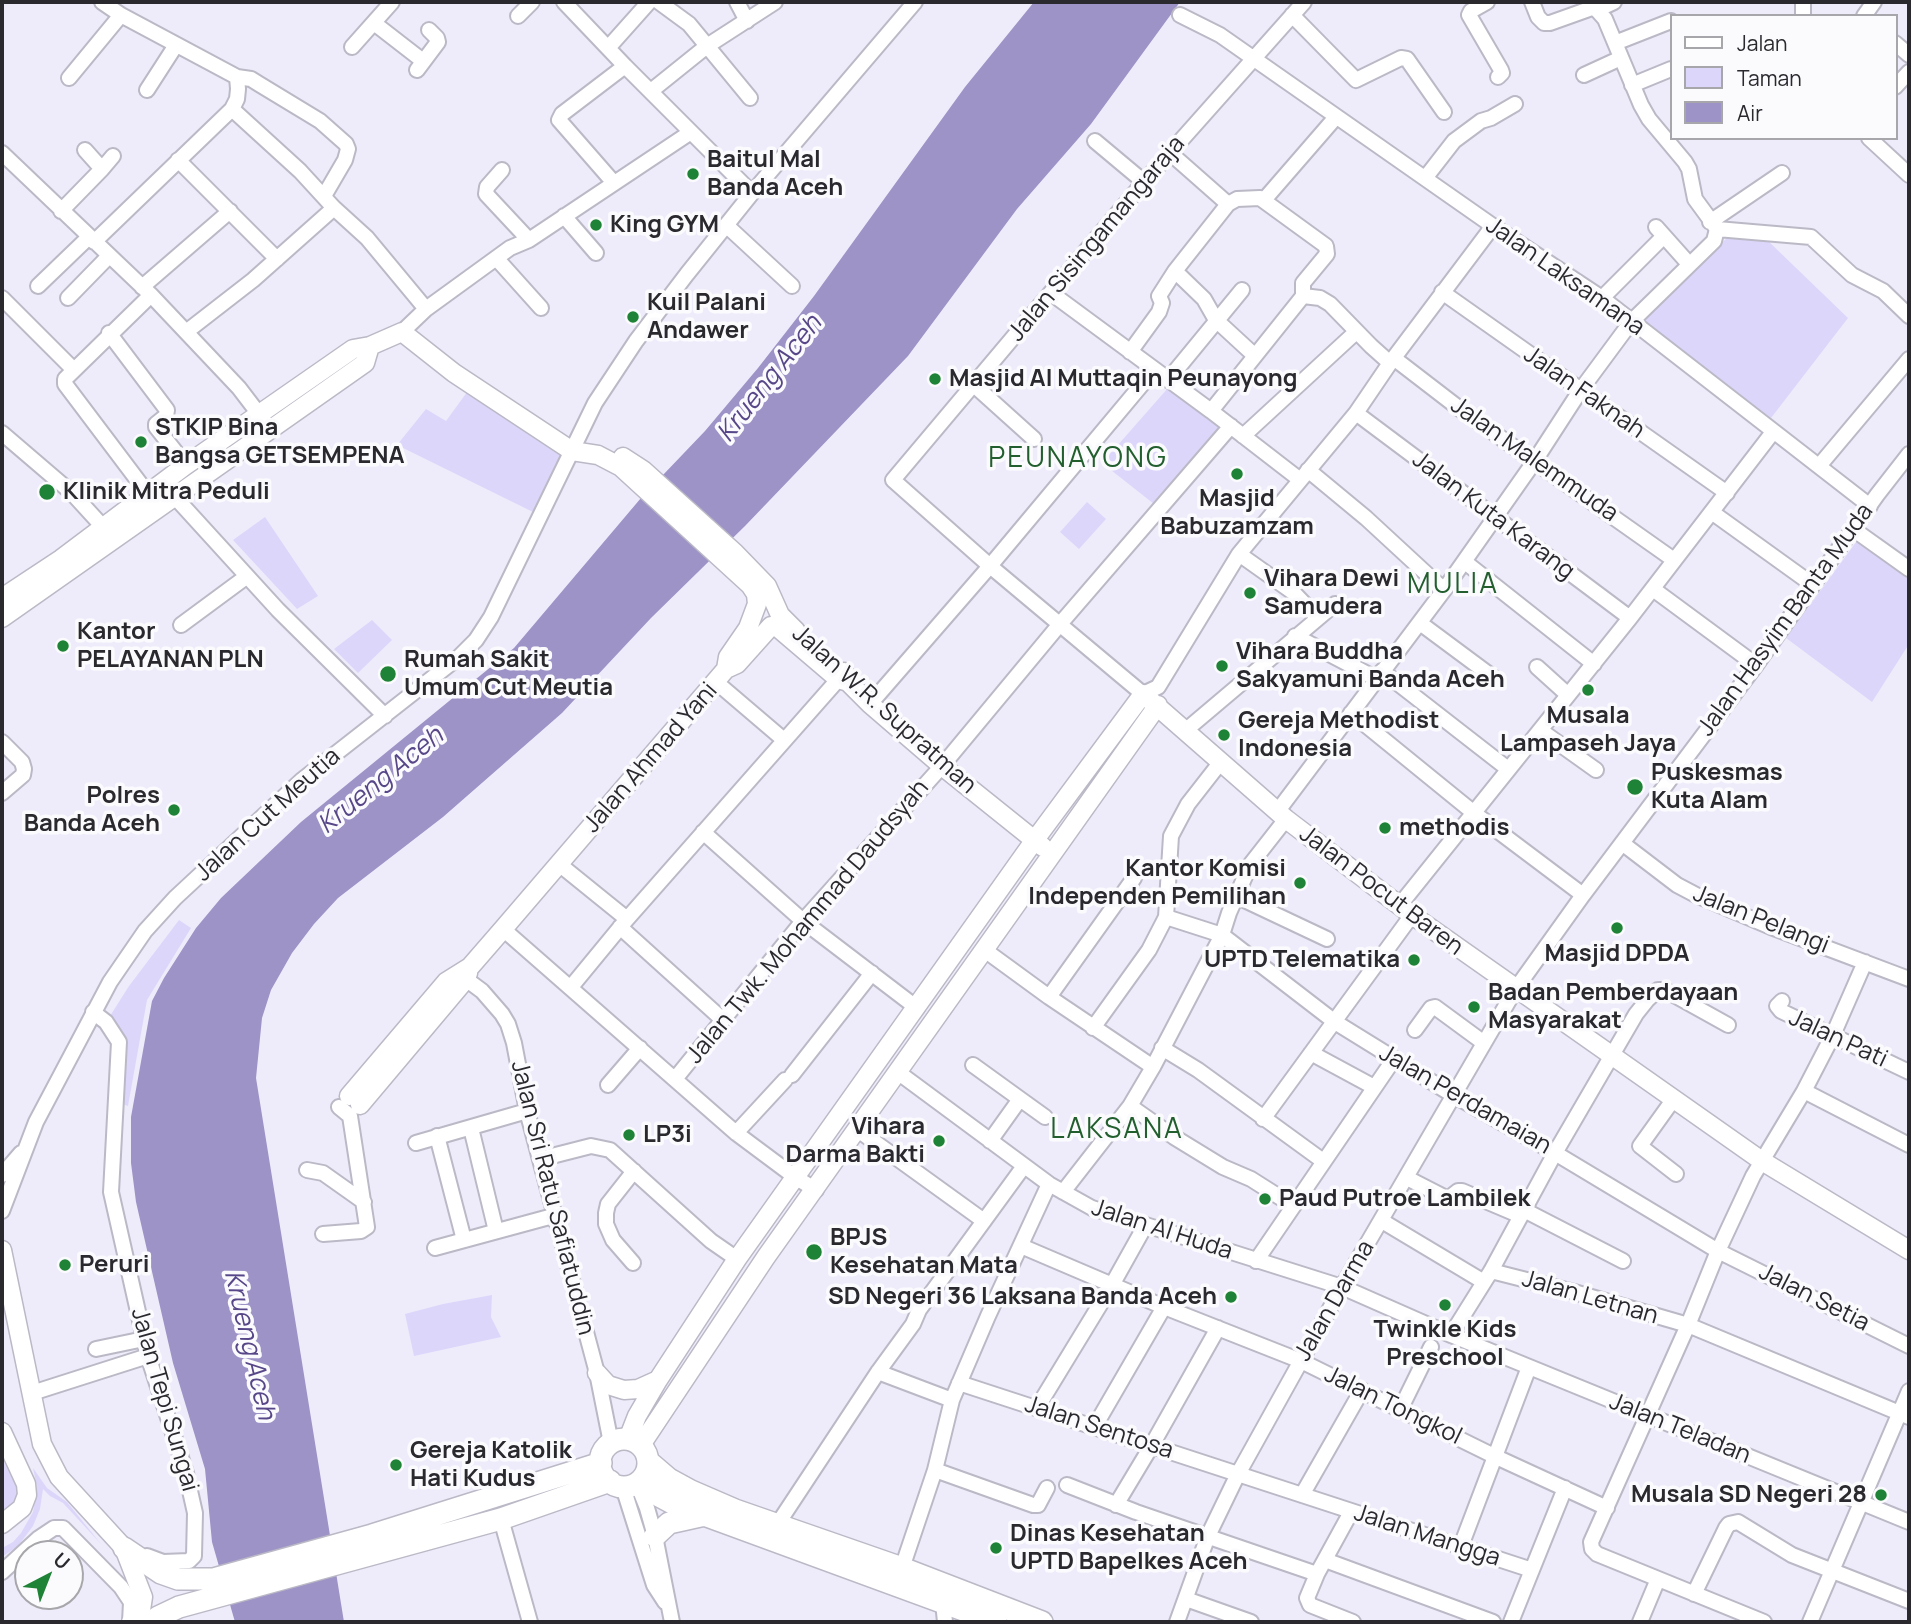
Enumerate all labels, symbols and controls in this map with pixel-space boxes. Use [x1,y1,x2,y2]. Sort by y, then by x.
legend [1670,14,1897,140]
text: Jalan [1737,29,1787,57]
text: Taman [1737,64,1802,92]
text: Air [1737,99,1763,127]
street label: Jalan Sisingamangaraja [1003,130,1191,348]
place label: Baitul Mal Banda Aceh [707,146,843,202]
marker: Baitul Mal Banda Aceh [685,166,701,182]
place label: King GYM [610,211,719,239]
street label: Jalan Laksamana [1480,212,1650,342]
marker: King GYM [588,217,604,233]
place label: Kuil Palani Andawer [647,289,766,345]
marker: Kuil Palani Andawer [625,309,641,325]
water label: Krueng Aceh [711,309,829,449]
street label: Jalan Faknah [1518,341,1650,445]
place label: Masjid Al Muttaqin Peunayong [949,365,1298,393]
marker: Masjid Al Muttaqin Peunayong [927,371,943,387]
street label: Jalan Malemmuda [1445,391,1623,529]
place label: STKIP Bina Bangsa GETSEMPENA [155,414,405,470]
marker: STKIP Bina Bangsa GETSEMPENA [133,434,149,450]
district label: PEUNAYONG [989,442,1167,476]
street label: Jalan Kuta Karang [1406,446,1580,586]
marker: Masjid Babuzamzam [1229,466,1245,482]
place label: Klinik Mitra Peduli [63,478,270,506]
marker: Klinik Mitra Peduli [37,482,57,502]
place label: Masjid Babuzamzam [1160,485,1314,541]
street label: Jalan Hasyim Banta Muda [1692,498,1880,742]
place label: Vihara Dewi Samudera [1264,565,1399,621]
district label: MULIA [1408,568,1498,602]
marker: Vihara Dewi Samudera [1242,585,1258,601]
place label: Kantor PELAYANAN PLN [77,618,264,674]
street label: Jalan W.R. Supratman [786,620,982,800]
marker: Kantor PELAYANAN PLN [55,638,71,654]
place label: Vihara Buddha Sakyamuni Banda Aceh [1236,638,1505,694]
place label: Rumah Sakit Umum Cut Meutia [404,646,613,702]
marker: Vihara Buddha Sakyamuni Banda Aceh [1214,658,1230,674]
marker: Rumah Sakit Umum Cut Meutia [378,664,398,684]
street label: Jalan Ahmad Yani [578,677,724,839]
marker: Musala Lampaseh Jaya [1580,682,1596,698]
place label: Musala Lampaseh Jaya [1500,702,1676,758]
place label: Gereja Methodist Indonesia [1238,707,1439,763]
water label: Krueng Aceh [312,721,450,841]
marker: Gereja Methodist Indonesia [1216,727,1232,743]
street label: Jalan Cut Meutia [190,742,346,888]
place label: Puskesmas Kuta Alam [1651,759,1783,815]
street label: Jalan Twk. Mohammad Daudsyah [681,774,935,1070]
marker: Puskesmas Kuta Alam [1625,777,1645,797]
place label: Polres Banda Aceh [24,782,160,838]
marker: Polres Banda Aceh [166,802,182,818]
place label: methodis [1399,814,1510,842]
street label: Jalan Pocut Baren [1294,820,1468,962]
marker: methodis [1377,820,1393,836]
place label: Kantor Komisi Independen Pemilihan [1028,855,1286,911]
marker: Kantor Komisi Independen Pemilihan [1292,875,1308,891]
street label: Jalan Pelangi [1689,880,1833,960]
marker: Masjid DPDA [1609,920,1625,936]
place label: Masjid DPDA [1544,940,1690,968]
place label: UPTD Telematika [1204,946,1400,974]
marker: UPTD Telematika [1406,952,1422,968]
place label: Badan Pemberdayaan Masyarakat [1488,979,1738,1035]
marker: Badan Pemberdayaan Masyarakat [1466,999,1482,1015]
street label: Jalan Pati [1784,1004,1892,1074]
street label: Jalan Perdamaian [1374,1039,1556,1161]
street label: Jalan Sri Ratu Safiatuddin [504,1058,600,1338]
place label: Vihara Darma Bakti [786,1113,925,1169]
district label: LAKSANA [1051,1113,1183,1147]
place label: LP3i [643,1121,692,1149]
marker: LP3i [621,1127,637,1143]
marker: Vihara Darma Bakti [931,1133,947,1149]
place label: Paud Putroe Lambilek [1279,1185,1530,1213]
marker: Paud Putroe Lambilek [1257,1191,1273,1207]
street label: Jalan Al Huda [1088,1194,1236,1266]
place label: BPJS Kesehatan Mata [830,1224,1018,1280]
street label: Jalan Darma [1289,1236,1381,1366]
marker: BPJS Kesehatan Mata [804,1242,824,1262]
place label: Peruri [79,1251,149,1279]
marker: Peruri [57,1257,73,1273]
street label: Jalan Setia [1754,1258,1874,1338]
street label: Jalan Letnan [1519,1265,1661,1331]
water label: Krueng Aceh [217,1267,281,1423]
place label: SD Negeri 36 Laksana Banda Aceh [828,1283,1217,1311]
marker: SD Negeri 36 Laksana Banda Aceh [1223,1289,1239,1305]
marker: Twinkle Kids Preschool [1437,1297,1453,1313]
street label: Jalan Tepi Sungai [124,1305,204,1495]
place label: Twinkle Kids Preschool [1373,1316,1517,1372]
street label: Jalan Tongkol [1320,1360,1466,1452]
street label: Jalan Teladan [1605,1388,1755,1470]
street label: Jalan Sentosa [1021,1390,1177,1466]
place label: Gereja Katolik Hati Kudus [410,1437,572,1493]
marker: Gereja Katolik Hati Kudus [388,1457,404,1473]
place label: Musala SD Negeri 28 [1631,1481,1867,1509]
marker: Musala SD Negeri 28 [1873,1487,1889,1503]
street label: Jalan Mangga [1350,1499,1504,1573]
place label: Dinas Kesehatan UPTD Bapelkes Aceh [1010,1520,1248,1576]
north arrow [14,1540,84,1610]
marker: Dinas Kesehatan UPTD Bapelkes Aceh [988,1540,1004,1556]
text: U [48,1547,75,1575]

